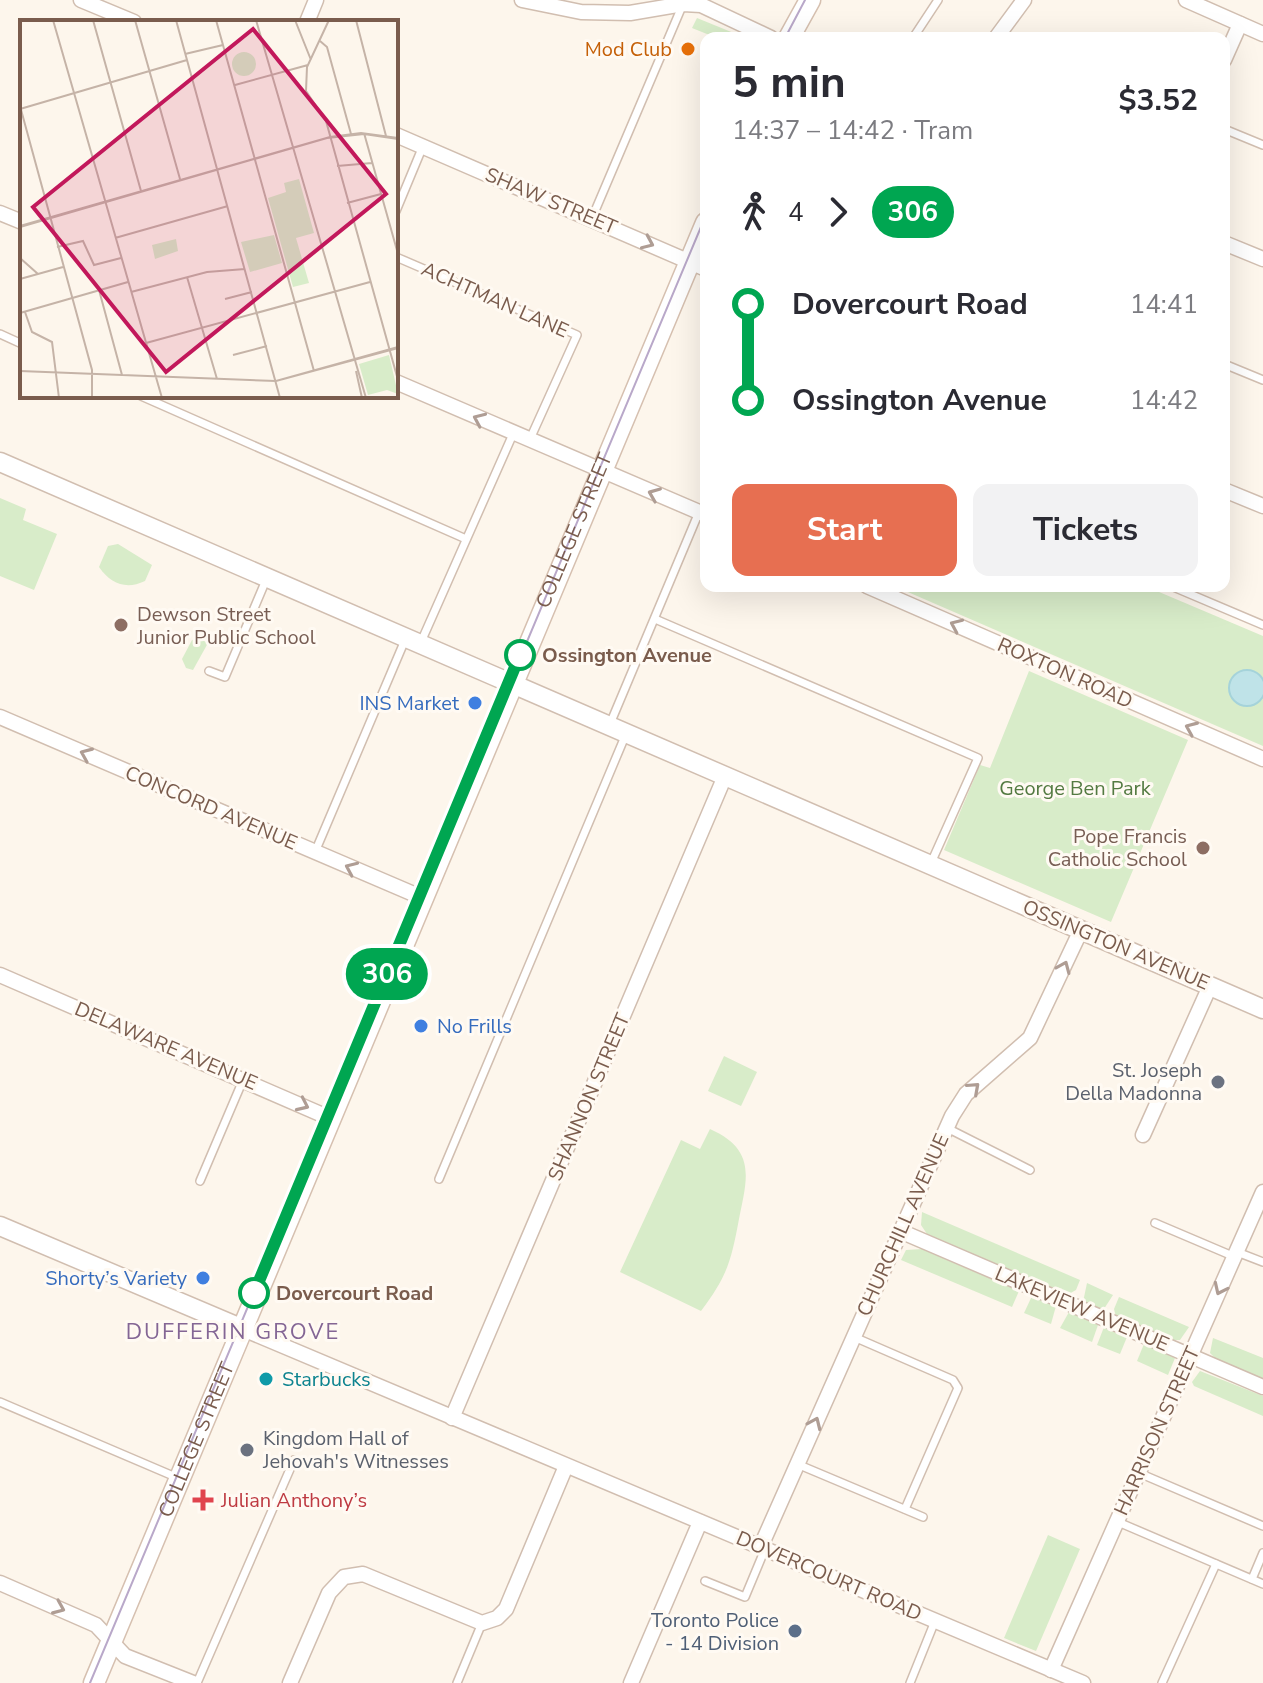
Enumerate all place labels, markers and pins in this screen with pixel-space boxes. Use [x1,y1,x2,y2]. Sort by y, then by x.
place label: Mod Club [585,36,672,63]
marker: Mod Club [679,40,697,58]
place label: Dewson Street Junior Public School [136,601,316,651]
marker: Dewson Street Junior Public School [112,616,130,634]
marker: Ossington Avenue [505,640,535,670]
place label: Ossington Avenue [542,642,712,669]
place label: INS Market [359,690,460,717]
marker: INS Market [466,694,484,712]
place label: Pope Francis Catholic School [1048,823,1187,873]
marker: Pope Francis Catholic School [1194,839,1212,857]
place label: No Frills [437,1013,512,1040]
marker: No Frills [412,1017,430,1035]
place label: St. Joseph Della Madonna [1065,1057,1202,1107]
marker: St. Joseph Della Madonna [1209,1073,1227,1091]
place label: Shorty’s Variety [45,1265,188,1292]
marker: Shorty’s Variety [194,1269,212,1287]
marker: Dovercourt Road [239,1278,269,1308]
place label: Dovercourt Road [276,1280,433,1307]
place label: Starbucks [282,1366,371,1393]
marker: Starbucks [257,1370,275,1388]
place label: Kingdom Hall of Jehovah's Witnesses [262,1425,449,1475]
marker: Kingdom Hall of Jehovah's Witnesses [238,1441,256,1459]
place label: Julian Anthony’s [220,1487,367,1514]
marker: Julian Anthony’s [192,1489,214,1511]
place label: Toronto Police - 14 Division [651,1607,779,1657]
marker: Toronto Police - 14 Division [786,1622,804,1640]

